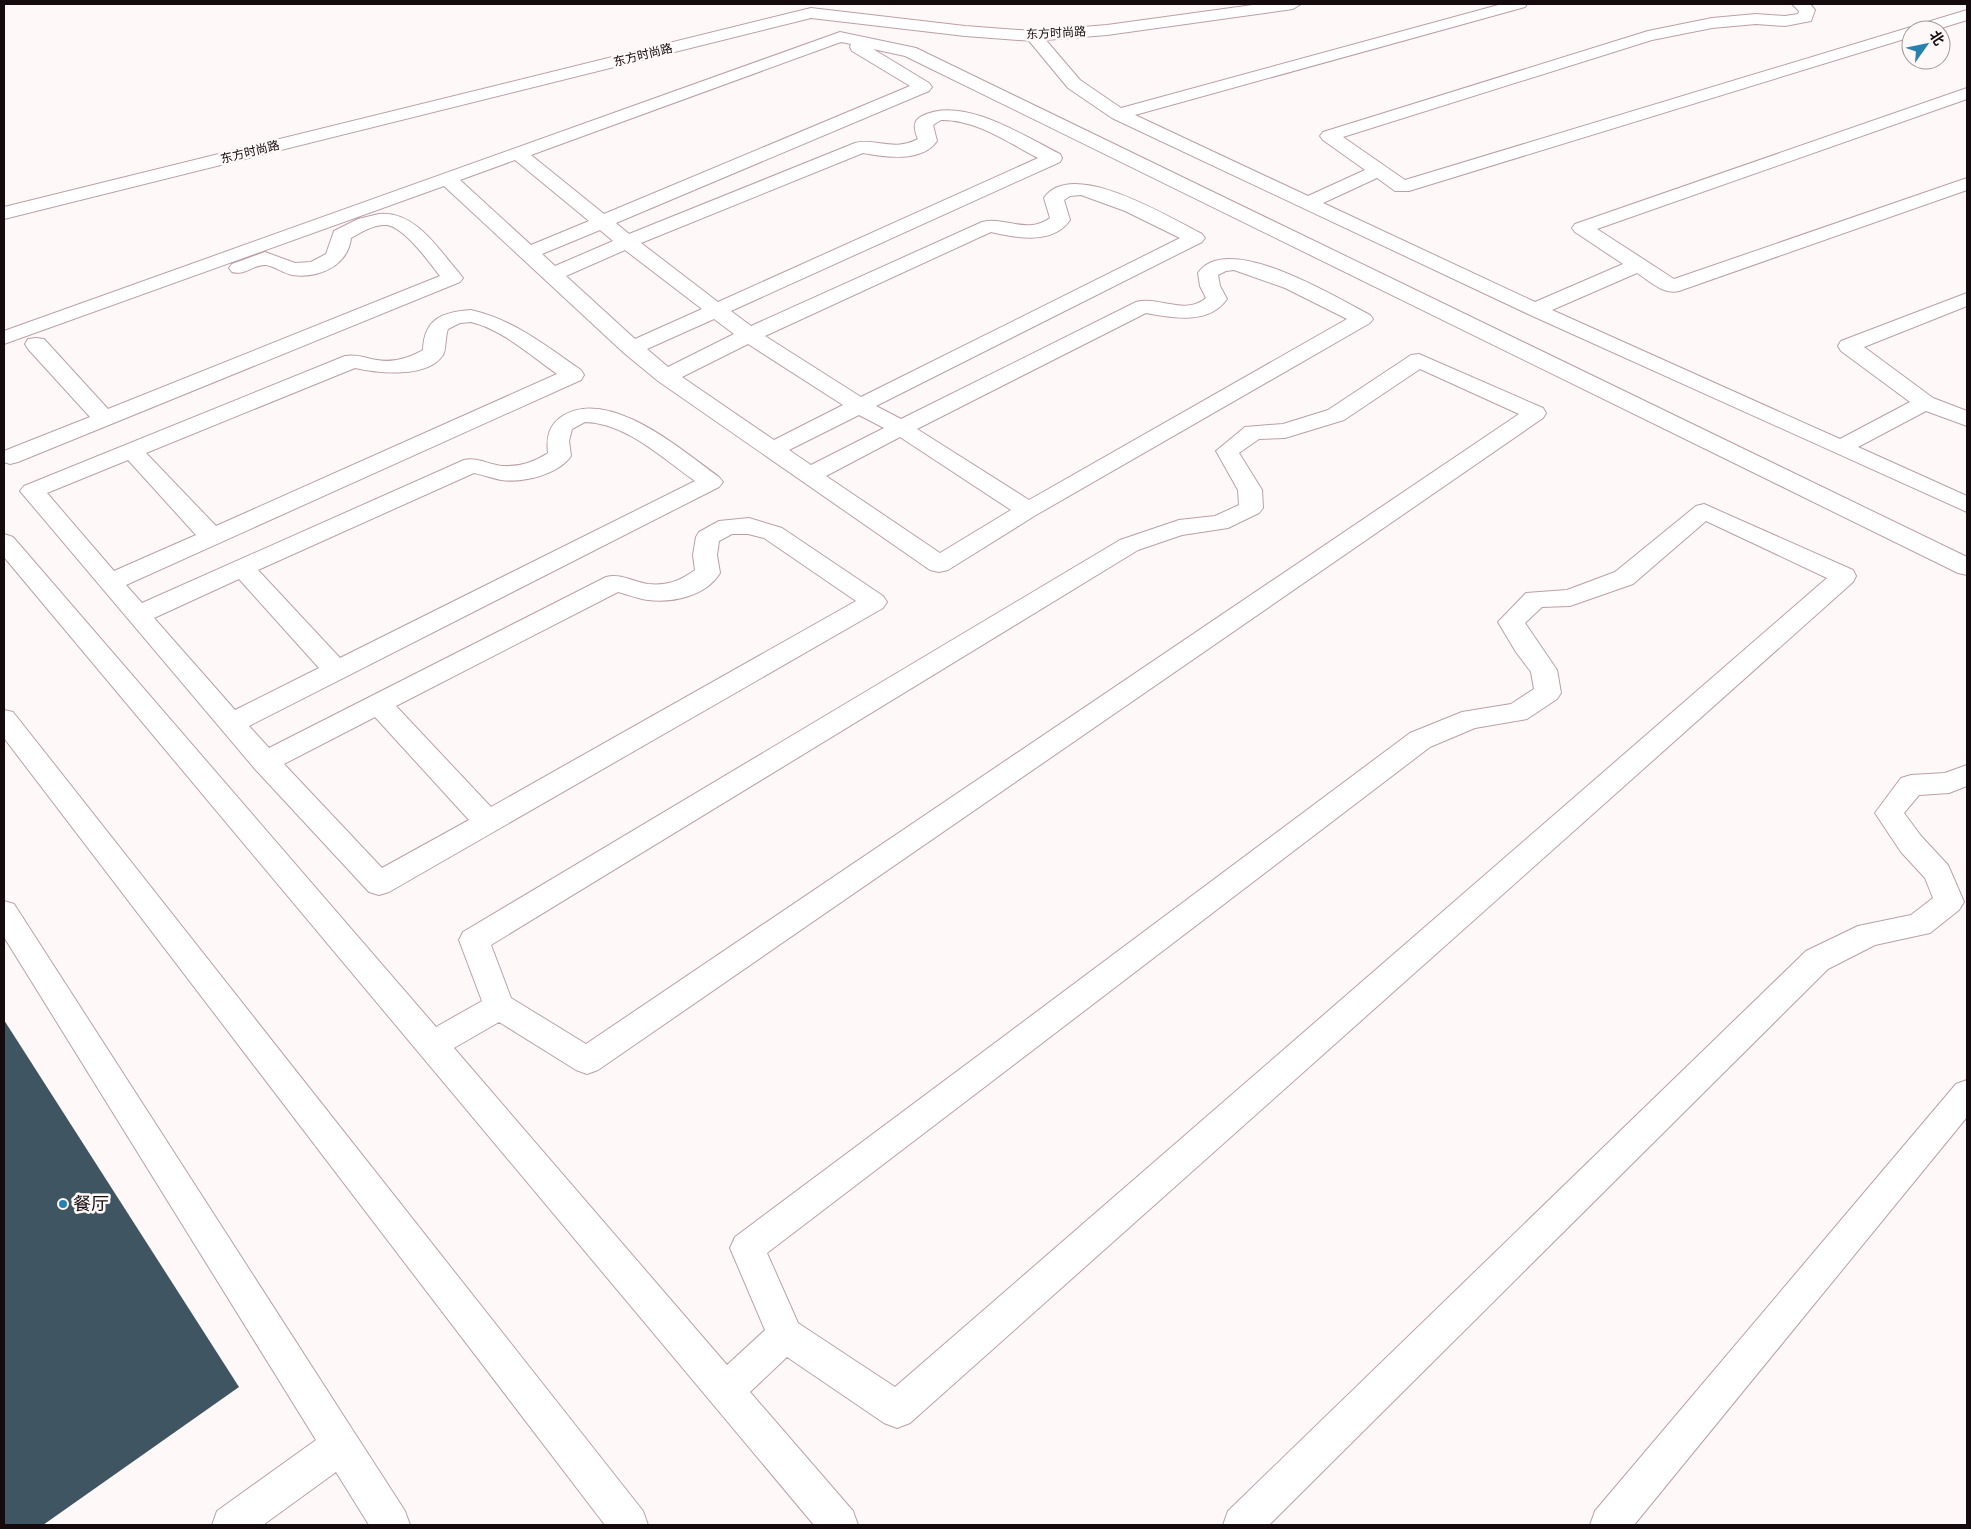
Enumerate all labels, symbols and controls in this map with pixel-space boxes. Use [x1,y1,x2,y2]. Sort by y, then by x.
north arrow [1901,20,1951,70]
street label: 东方时尚路 [1026,24,1086,42]
text: 北 [1926,28,1947,48]
street label: 东方时尚路 [612,41,674,69]
street label: 东方时尚路 [219,138,281,166]
place label: 餐厅 [73,1194,109,1214]
marker: 餐厅 [57,1198,69,1210]

